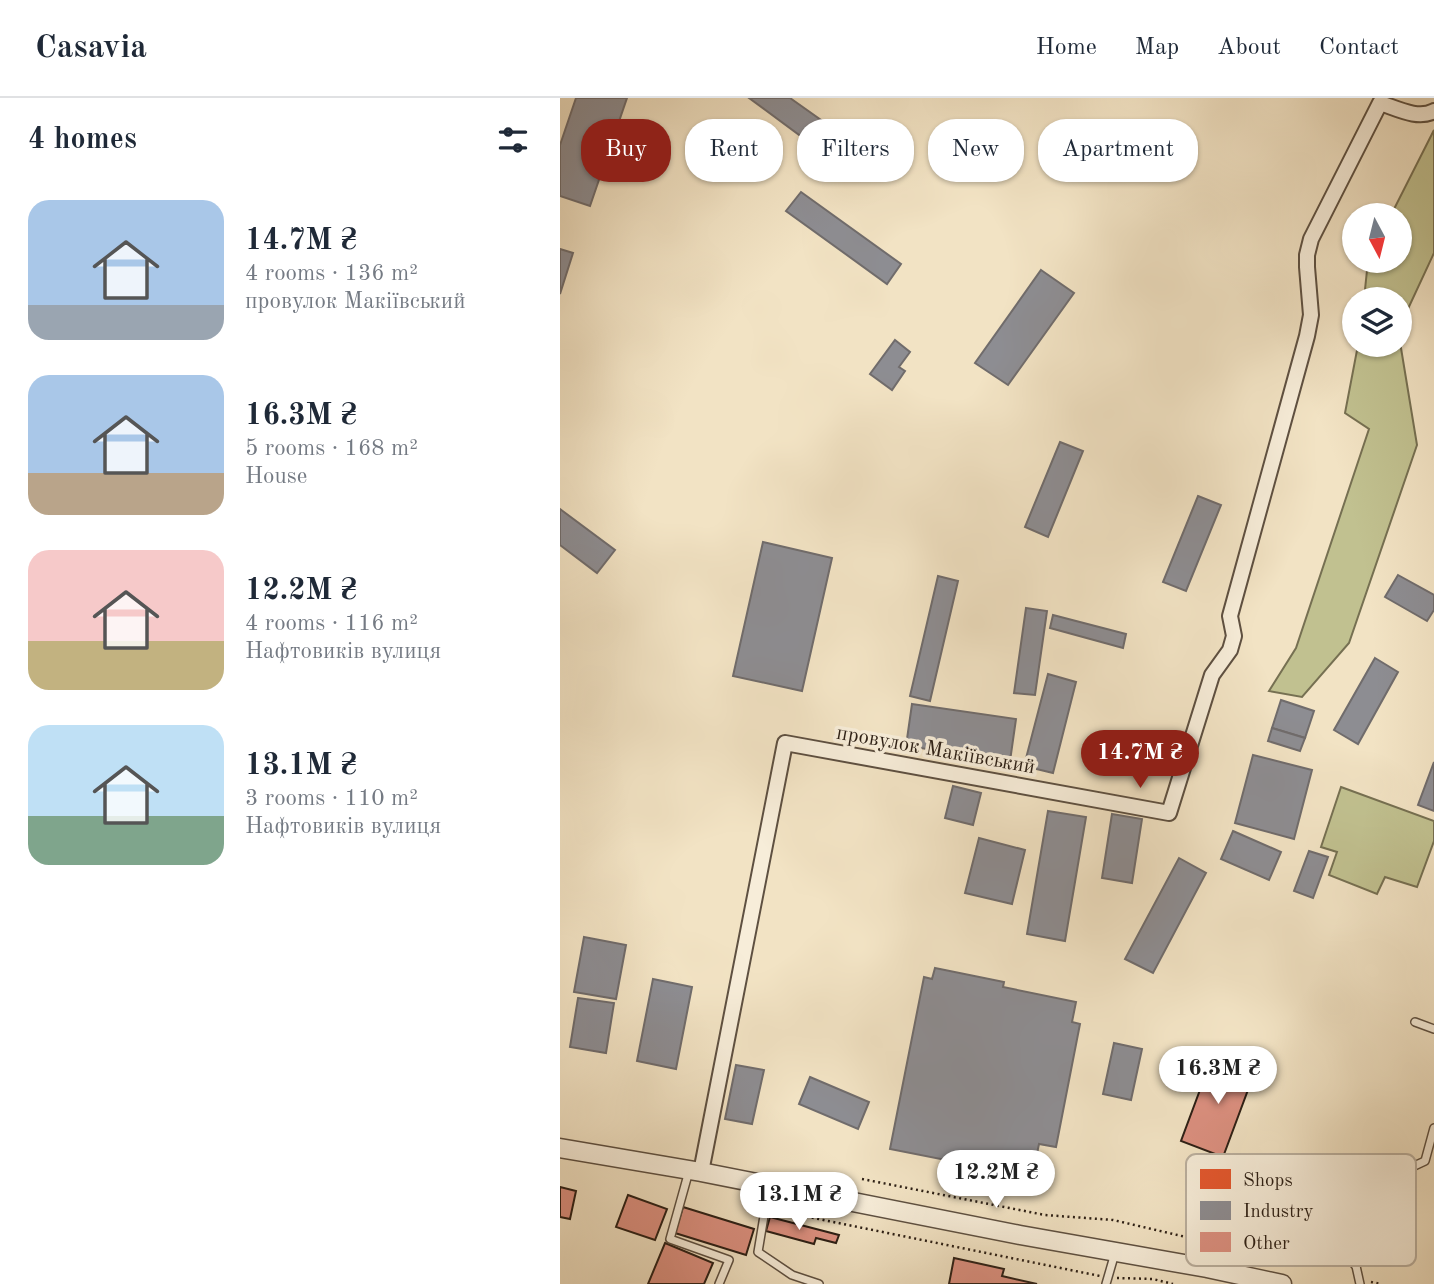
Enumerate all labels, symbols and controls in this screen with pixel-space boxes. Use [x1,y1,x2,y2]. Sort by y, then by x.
text: Casavia [35,32,147,65]
text: Home [1036,36,1097,60]
text: Map [1135,36,1179,60]
text: About [1217,36,1281,60]
text: Contact [1319,36,1399,60]
chip: Buy [581,119,671,182]
chip: Rent [685,119,783,182]
chip: Filters [797,119,914,182]
chip: New [928,119,1024,182]
chip: Apartment [1038,119,1198,182]
icon: filters [494,121,532,159]
text: 4 homes [28,125,137,155]
north arrow [1342,203,1412,273]
map controls [1342,203,1412,357]
text: 14.7M ₴ [245,226,357,256]
icon: home [84,228,168,312]
text: 4 rooms · 136 m² [245,262,418,285]
button: layers [1342,287,1412,357]
text: провулок Макіївський [245,290,466,313]
text: 16.3M ₴ [245,401,357,431]
icon: home [84,403,168,487]
text: 5 rooms · 168 m² [245,437,418,460]
text: House [245,465,307,488]
text: 12.2M ₴ [245,576,357,606]
icon: home [84,578,168,662]
text: 4 rooms · 116 m² [245,612,418,635]
text: Нафтовиків вулиця [245,640,441,663]
street label: провулок Макіївський [835,723,1037,778]
pin: 14.7M ₴ [1075,730,1205,790]
text: 14.7M ₴ [1097,741,1183,764]
text: 13.1M ₴ [245,751,357,781]
icon: home [84,753,168,837]
text: 3 rooms · 110 m² [245,787,418,810]
text: Нафтовиків вулиця [245,815,441,838]
pin: 16.3M ₴ [1153,1046,1283,1106]
text: 16.3M ₴ [1175,1057,1261,1080]
pin: 12.2M ₴ [931,1150,1061,1210]
legend [1186,1154,1416,1266]
text: 12.2M ₴ [953,1161,1039,1184]
pin: 13.1M ₴ [734,1172,864,1232]
text: Shops [1243,1172,1293,1191]
text: 13.1M ₴ [756,1183,842,1206]
text: Industry [1243,1203,1314,1222]
text: Other [1243,1235,1290,1254]

